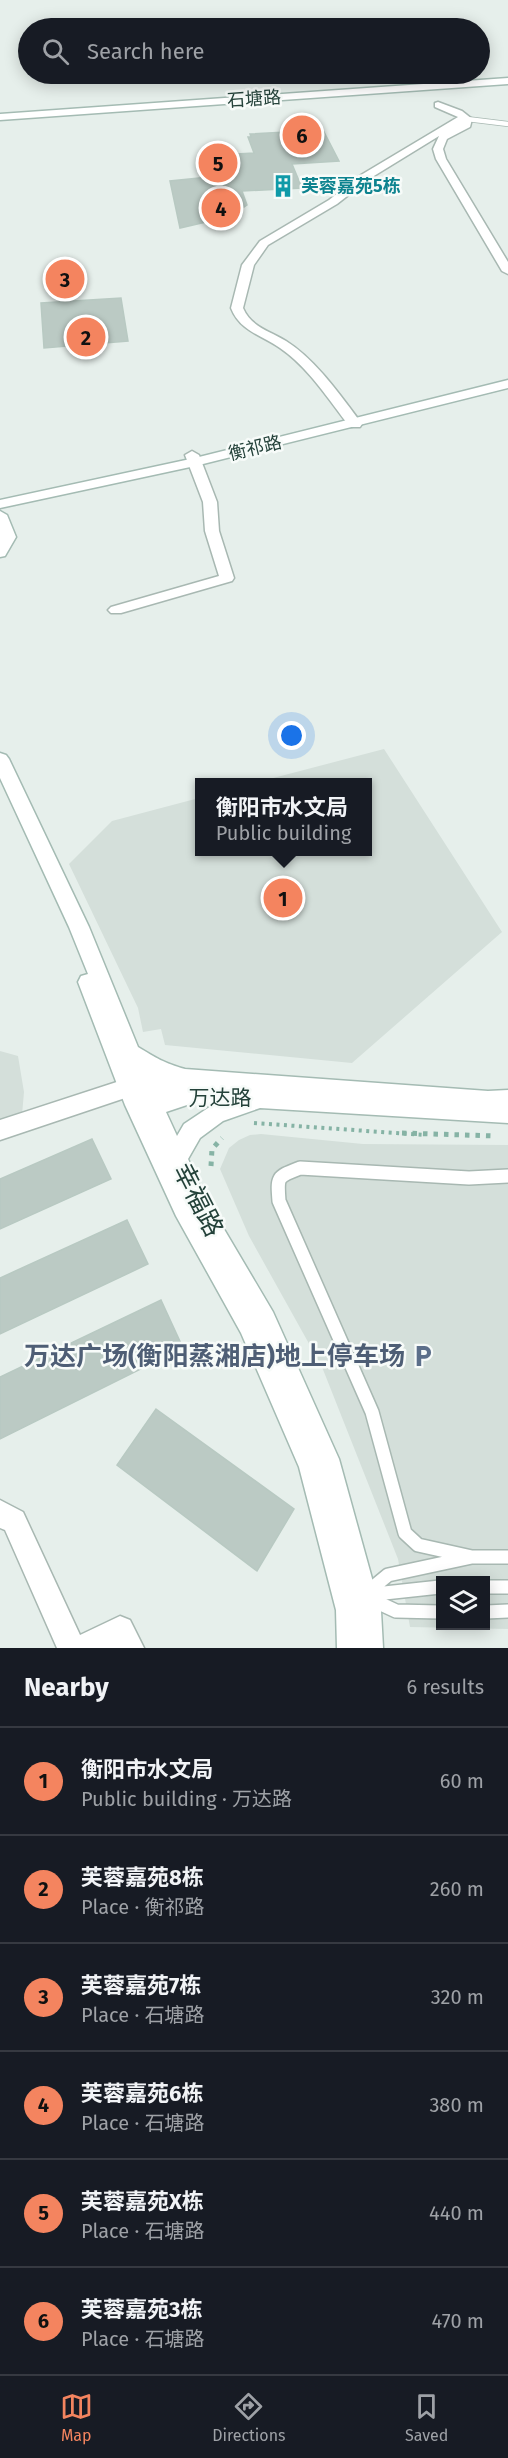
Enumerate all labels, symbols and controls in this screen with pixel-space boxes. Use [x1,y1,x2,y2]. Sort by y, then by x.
search box [18,18,490,84]
icon: search [39,35,72,68]
text: Search here [87,38,205,65]
street label: 石塘路 [226,86,282,112]
pin: 6 [282,112,322,158]
pin: 5 [198,140,238,186]
building icon: 芙蓉嘉苑5栋 [270,173,296,199]
place label: 芙蓉嘉苑5栋 [301,175,401,197]
pin: 4 [202,186,240,230]
pin: 3 [46,256,84,302]
pin: 2 [66,314,106,360]
street label: 衡祁路 [226,431,284,465]
your location [277,721,306,750]
popup [195,778,372,856]
text: 衡阳市水文局 [216,794,348,821]
text: Public building [216,821,351,845]
pin: 1 [264,876,302,920]
street label: 万达路 [189,1085,252,1111]
street label: 幸福路 [166,1158,230,1242]
place label: 万达广场(衡阳蒸湘店)地上停车场 [24,1341,405,1372]
parking icon: 万达广场(衡阳蒸湘店)地上停车场 [410,1343,436,1369]
map controls [436,1576,490,1630]
button: layers [436,1576,490,1630]
text: Nearby [24,1672,109,1703]
text: 6 results [407,1675,484,1699]
text: 衡阳市水文局 [81,1756,213,1783]
text: 1 [39,1769,48,1793]
text: 60 m [440,1769,484,1793]
text: Public building · 万达路 [81,1787,292,1811]
text: 芙蓉嘉苑8栋 [81,1864,204,1891]
text: 2 [38,1877,49,1901]
text: 260 m [430,1877,484,1901]
text: Place · 衡祁路 [81,1895,205,1919]
text: 芙蓉嘉苑7栋 [81,1972,201,1999]
text: 3 [38,1985,49,2009]
text: 320 m [431,1985,484,2009]
text: Place · 石塘路 [81,2003,205,2027]
text: 芙蓉嘉苑6栋 [81,2080,203,2107]
text: 4 [38,2093,49,2117]
text: 380 m [429,2093,484,2117]
text: Place · 石塘路 [81,2111,205,2135]
text: 芙蓉嘉苑X栋 [81,2188,204,2215]
text: 5 [38,2201,49,2225]
text: 440 m [429,2201,484,2225]
text: Place · 石塘路 [81,2219,205,2243]
text: 芙蓉嘉苑3栋 [81,2296,202,2323]
text: 6 [38,2309,49,2333]
text: 470 m [432,2309,484,2333]
text: Place · 石塘路 [81,2327,205,2351]
tab: Map [60,2390,93,2445]
tab: Directions [212,2390,286,2445]
tab: Saved [405,2390,448,2445]

